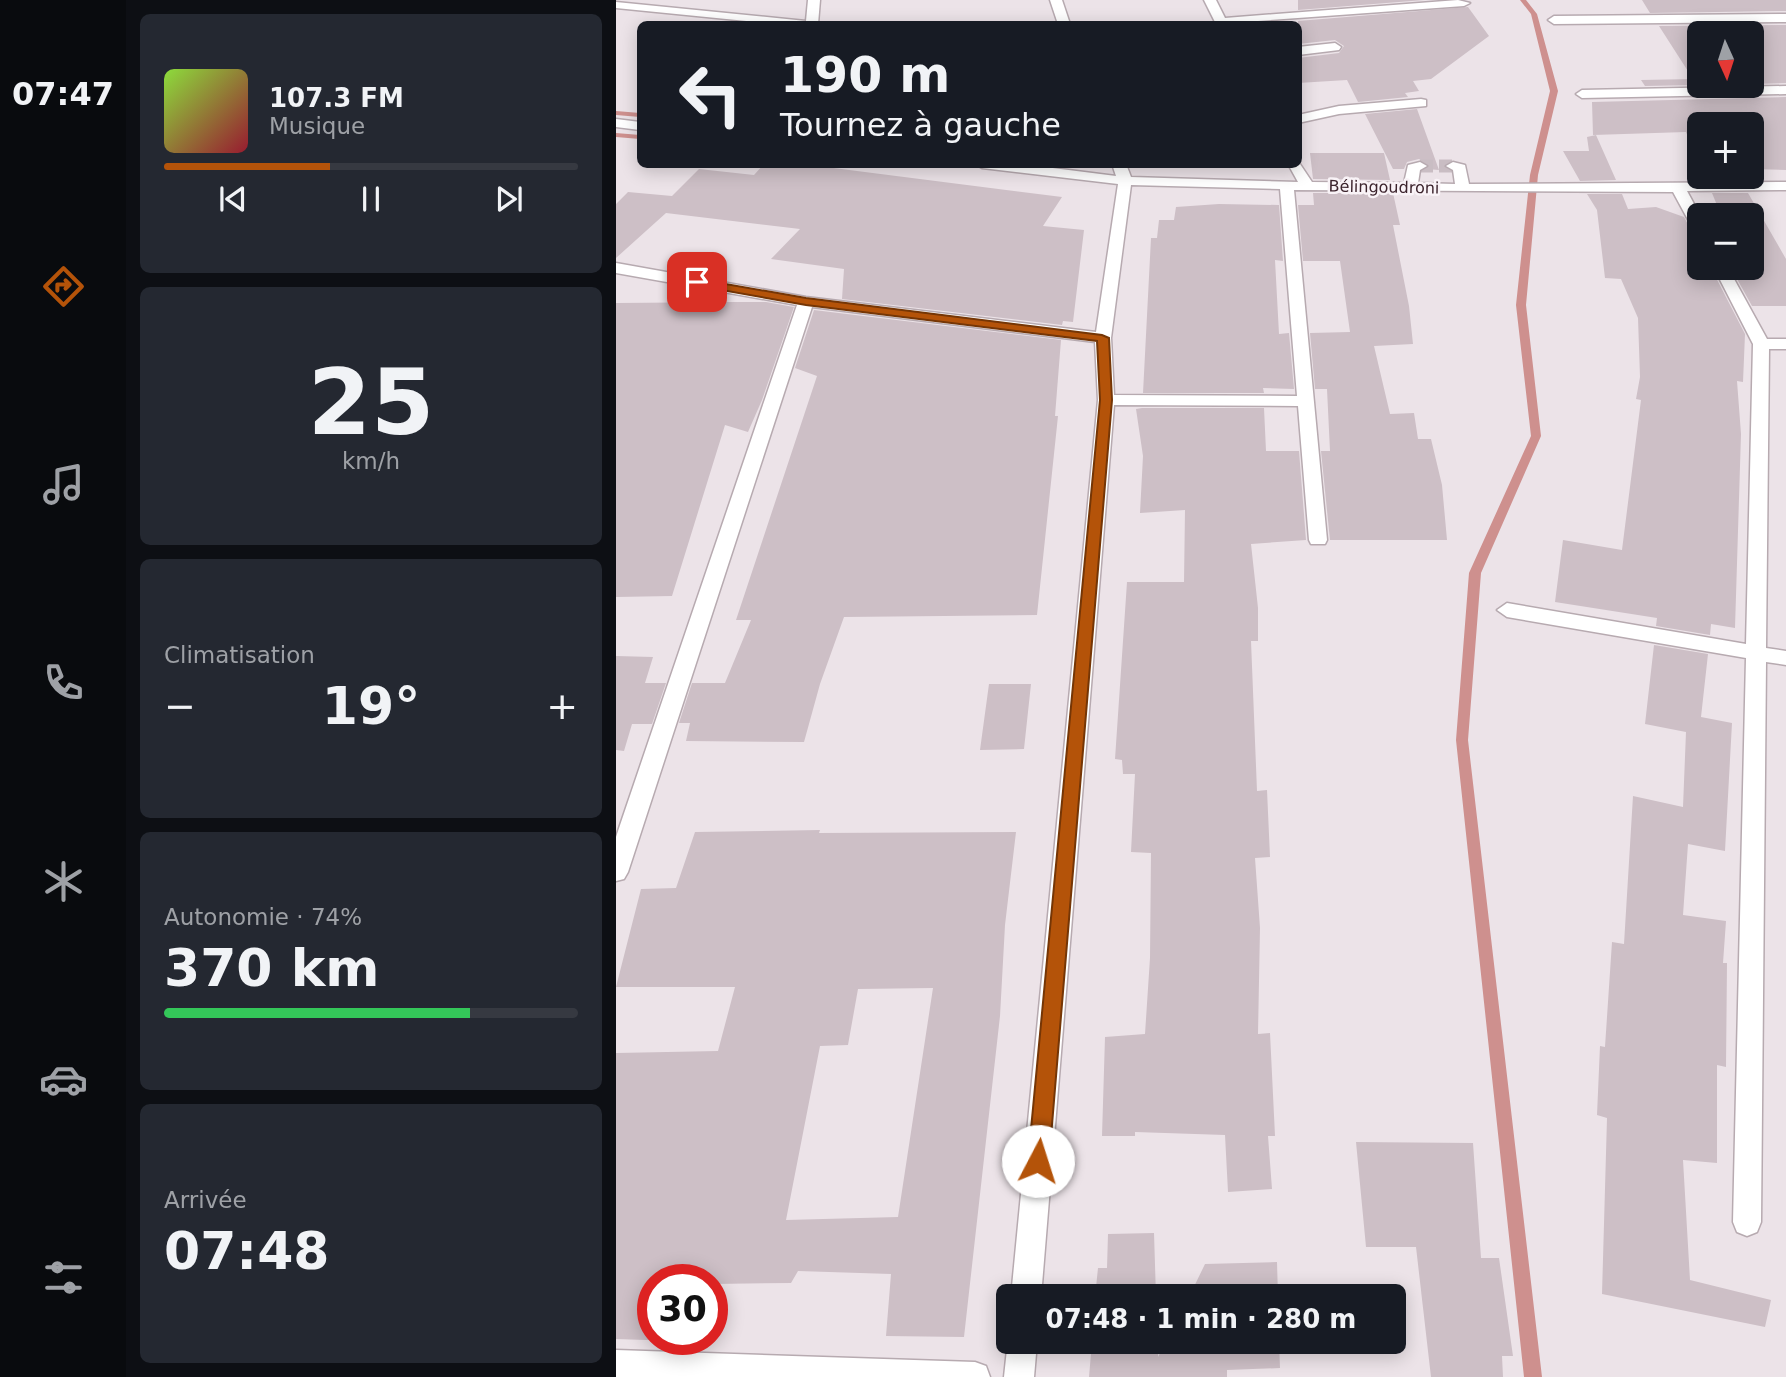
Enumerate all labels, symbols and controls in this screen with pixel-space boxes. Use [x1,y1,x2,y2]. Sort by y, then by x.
north arrow [1687,21,1764,98]
map controls [1687,21,1764,280]
text: 190 m [780,47,950,104]
icon: left [665,49,756,140]
text: 07:47 [12,75,114,113]
text: 107.3 FM [269,83,404,113]
text: Tournez à gauche [780,106,1061,144]
button: + [1687,112,1764,189]
text: Musique [269,113,365,139]
street label: Bélingoudroni [1328,177,1440,197]
icon: previous [214,180,252,218]
icon: pause [352,180,390,218]
icon: next [490,180,528,218]
button: − [1687,203,1764,280]
pin [667,252,727,312]
icon: directions [39,262,88,311]
icon: arrive [678,263,716,301]
text: 25 [308,350,434,455]
text: km/h [342,448,400,474]
icon: music [39,460,88,509]
text: Climatisation [164,642,315,668]
icon: phone [39,658,88,707]
text: 19° [322,676,420,736]
text: − [164,684,196,728]
text: + [546,684,578,728]
icon: climate [39,857,88,906]
text: Autonomie · 74% [164,904,362,930]
text: 370 km [164,938,379,998]
icon: car [39,1055,88,1104]
position arrow [1001,1124,1075,1198]
text: Arrivée [164,1187,247,1213]
text: 07:48 [164,1221,330,1281]
icon: filters [39,1253,88,1302]
speed limit sign: 30 [637,1264,728,1355]
text: 07:48 · 1 min · 280 m [1046,1304,1356,1334]

